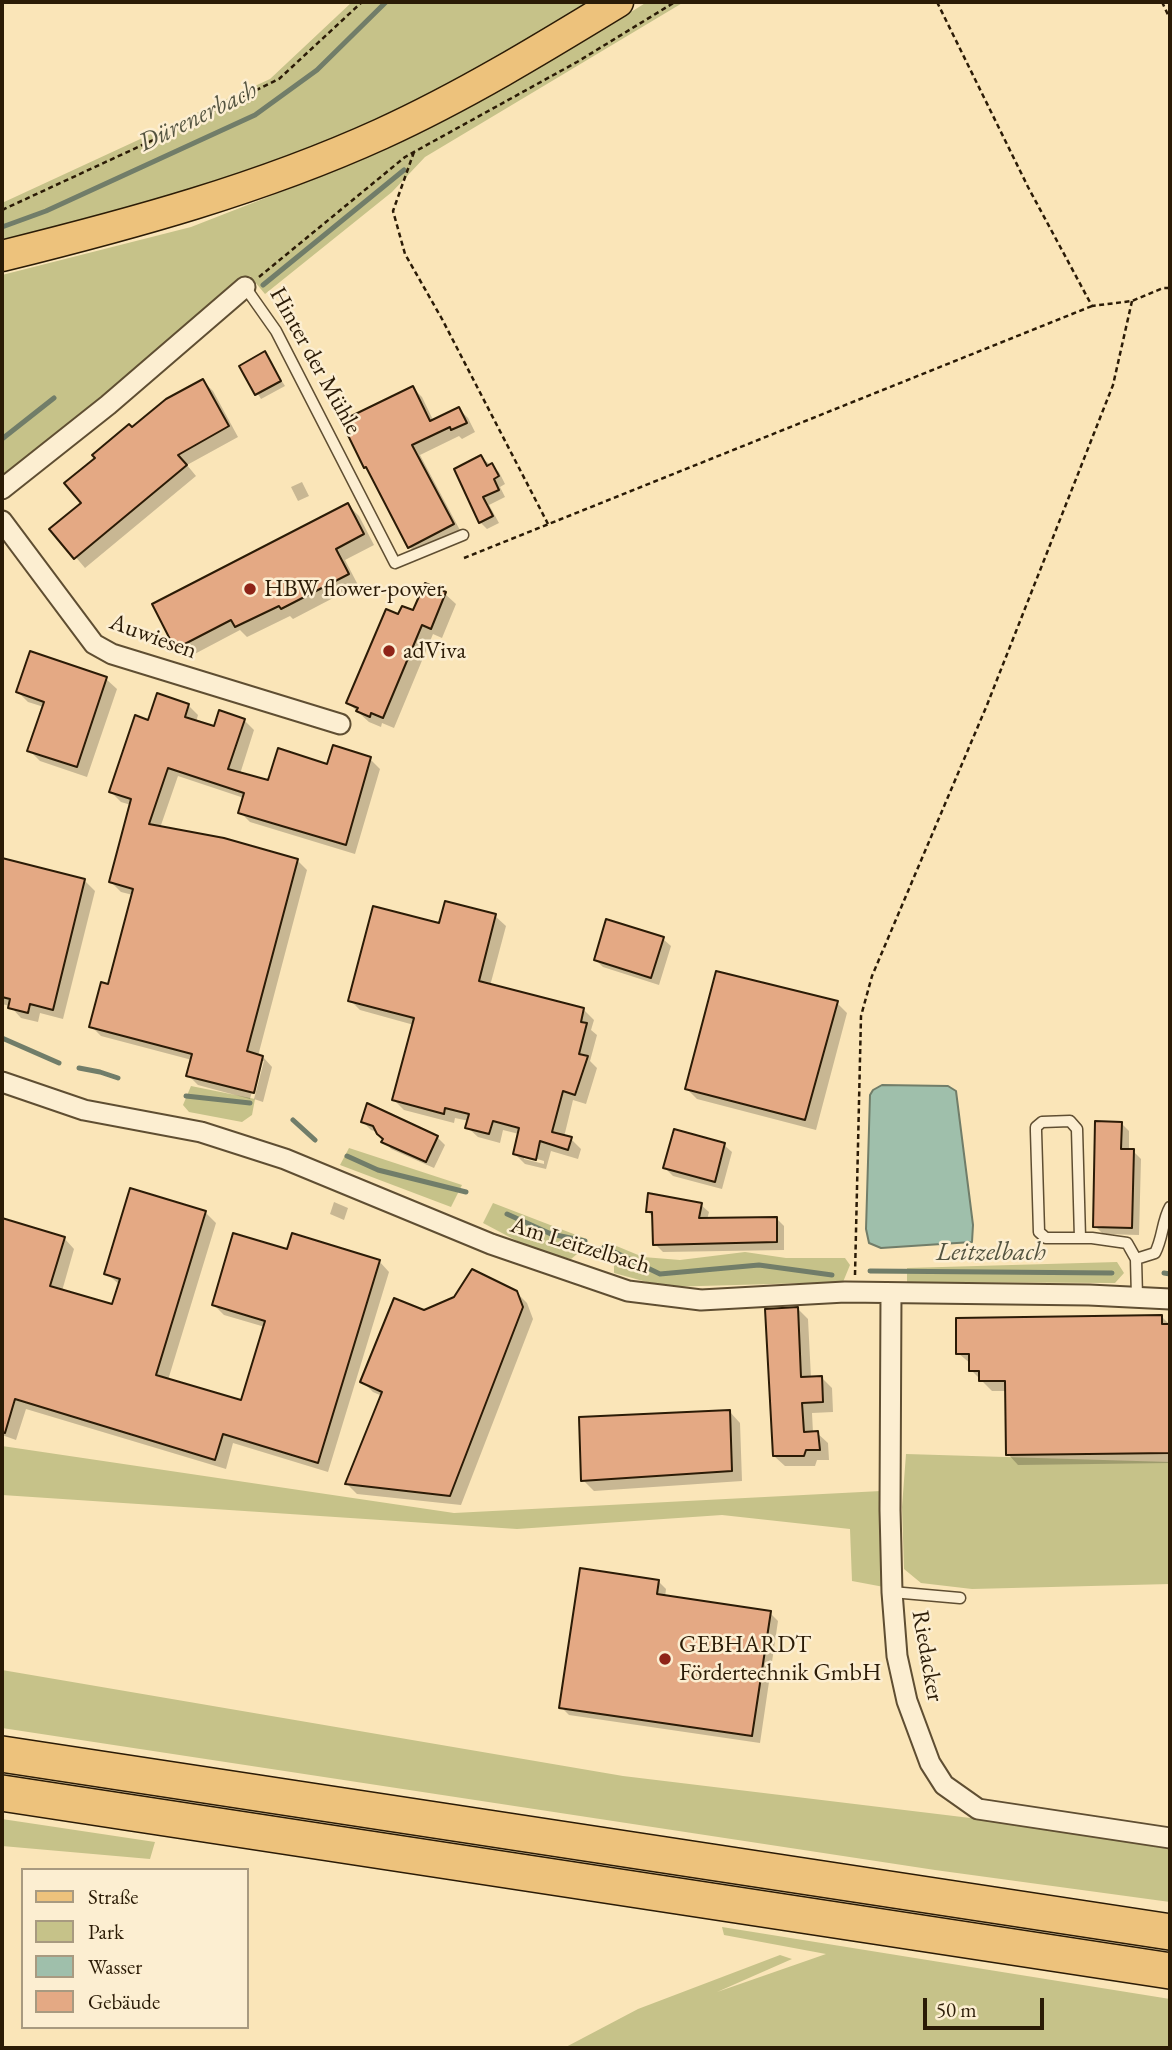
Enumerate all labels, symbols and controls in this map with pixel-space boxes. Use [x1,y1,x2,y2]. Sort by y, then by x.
water label: Dürenerbach [134,75,262,159]
street label: Hinter der Mühle [263,282,367,440]
place label: HBW flower-power [264,575,444,603]
marker: HBW flower-power [242,581,258,597]
street label: Auwiesen [105,608,201,666]
place label: adViva [403,637,466,665]
marker: adViva [381,643,397,659]
street label: Am Leitzelbach [507,1211,653,1281]
water label: Leitzelbach [936,1237,1046,1269]
street label: Riedacker [905,1608,949,1704]
place label: GEBHARDT Fördertechnik GmbH [679,1631,881,1687]
marker: GEBHARDT Fördertechnik GmbH [657,1651,673,1667]
legend [21,1868,248,2029]
text: Straße [88,1883,139,1910]
text: Park [88,1918,124,1945]
text: Wasser [88,1953,142,1980]
scale bar [927,1983,1048,2027]
text: Gebäude [88,1988,160,2015]
text: 50 m [936,1996,977,2023]

